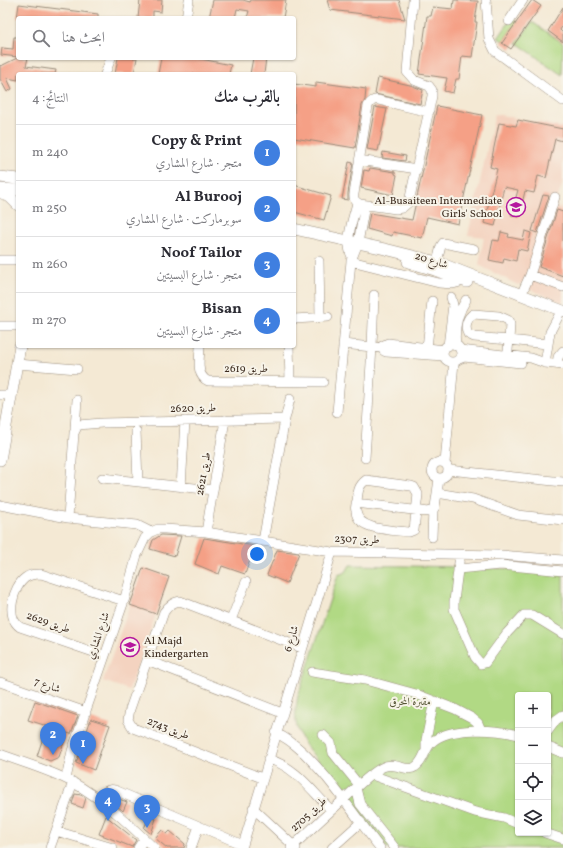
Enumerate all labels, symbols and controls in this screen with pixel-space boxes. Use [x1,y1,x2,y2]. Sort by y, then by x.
search box [16,16,296,60]
icon: search [30,27,52,49]
text: ابحث هنا [62,28,105,49]
text: بالقرب منك [214,86,280,109]
text: النتائج: 4 [32,90,68,108]
text: Copy & Print [151,131,242,152]
text: 240 m [32,144,68,162]
text: 1 [264,144,270,162]
text: متجر · شارع المشاري [156,155,242,173]
text: Al Burooj [175,187,242,208]
place label: Al-Busaiteen Intermediate Girls' School [374,194,502,222]
school or university icon: Al-Busaiteen Intermediate Girls' School [505,196,527,218]
text: 250 m [32,200,67,218]
text: 2 [264,200,270,218]
text: سوبرماركت · شارع المشاري [126,211,242,229]
text: Noof Tailor [161,243,242,264]
street label: شارع 20 [412,249,449,274]
text: 260 m [32,256,68,274]
text: 3 [264,256,270,274]
text: متجر · شارع البسيتين [157,267,242,285]
text: Bisan [202,299,242,320]
text: 270 m [32,312,66,330]
text: 4 [263,312,271,330]
text: متجر · شارع البسيتين [157,323,242,341]
street label: طريق 2619 [224,362,268,377]
street label: طريق 2620 [170,401,216,417]
street label: طريق 2621 [193,451,215,497]
street label: طريق 2307 [334,532,380,548]
your location [247,544,267,564]
street label: طريق 2629 [24,609,72,637]
street label: شارع المشاري [84,610,115,662]
street label: شارع 6 [281,624,304,654]
place label: Al Majd Kindergarten [144,634,209,662]
school or university icon: Al Majd Kindergarten [119,636,141,658]
street label: شارع 7 [32,675,62,698]
map controls [515,692,551,836]
button: + [515,692,551,728]
park label: مقبرة المحرق [389,695,431,710]
street label: طريق 2743 [145,714,191,744]
pin: 2 [40,722,66,755]
button: − [515,728,551,764]
pin: 1 [70,731,96,764]
button: locate [515,764,551,800]
pin: 4 [95,788,121,821]
street label: طريق 2705 [288,794,330,836]
pin: 3 [134,795,160,828]
button: layers [515,800,551,836]

